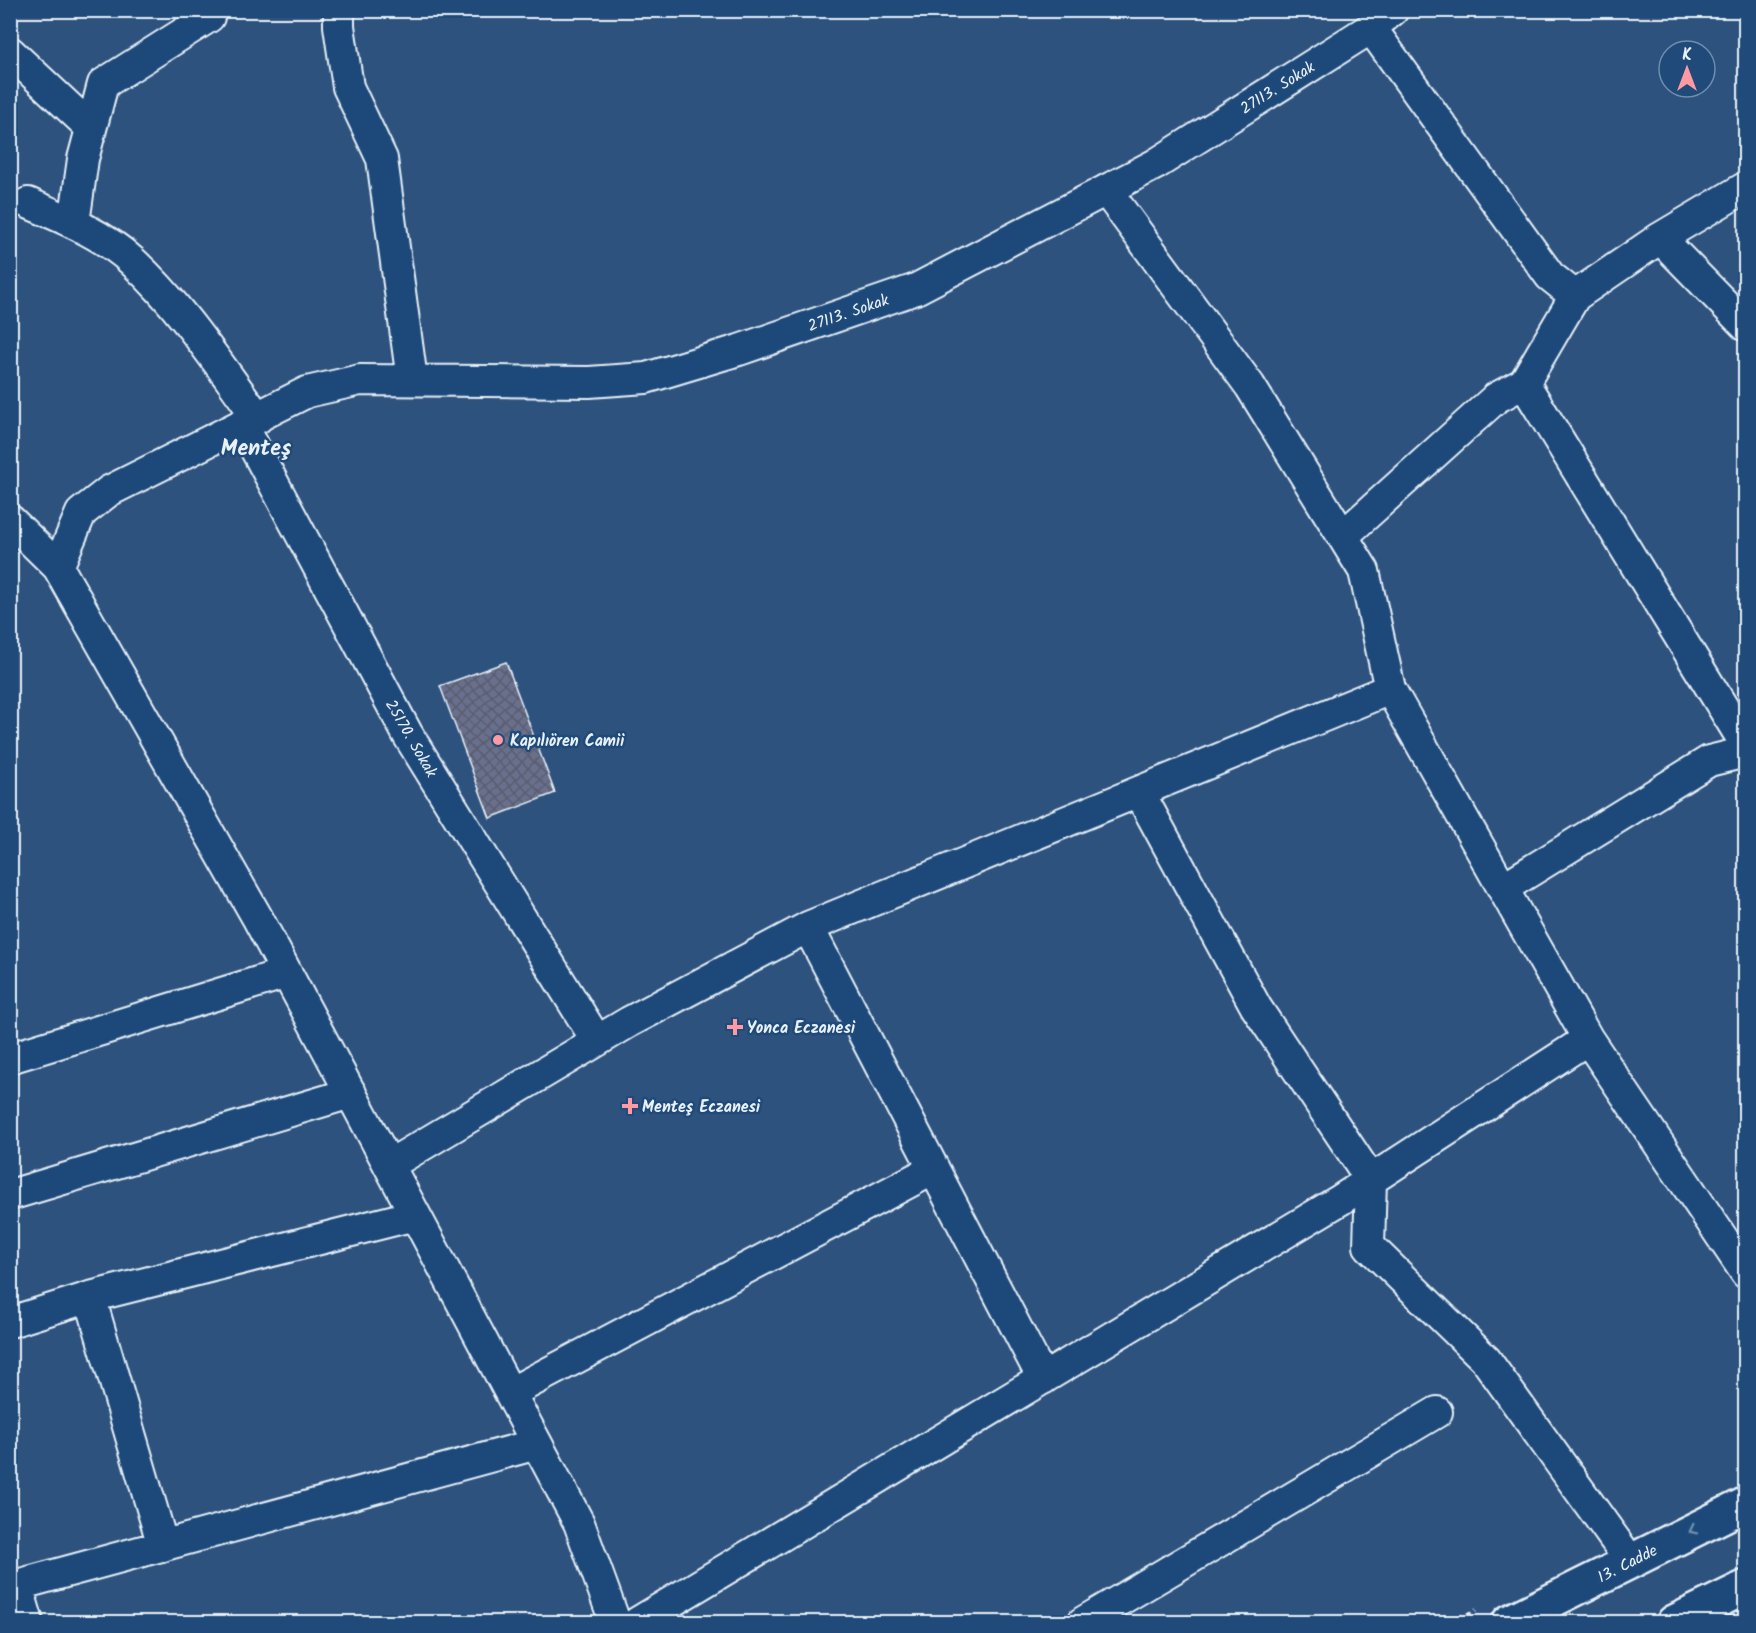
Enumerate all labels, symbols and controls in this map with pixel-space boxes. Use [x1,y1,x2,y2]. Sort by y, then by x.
north arrow [1657,39,1717,99]
text: K [1682,43,1692,68]
street label: 27113. Sokak [1235,55,1321,121]
street label: 27113. Sokak [805,288,893,339]
district label: Menteş [221,432,292,467]
street label: 25170. Sokak [378,695,443,783]
place label: Kapılıören Camii [510,729,625,754]
marker: Kapılıören Camii [491,733,505,747]
place label: Yonca Eczanesi [747,1016,856,1041]
marker: Yonca Eczanesi [728,1020,742,1034]
place label: Menteş Eczanesi [642,1095,761,1120]
marker: Menteş Eczanesi [623,1099,637,1113]
one-way arrow [1689,1523,1700,1534]
street label: 13. Cadde [1593,1539,1662,1590]

